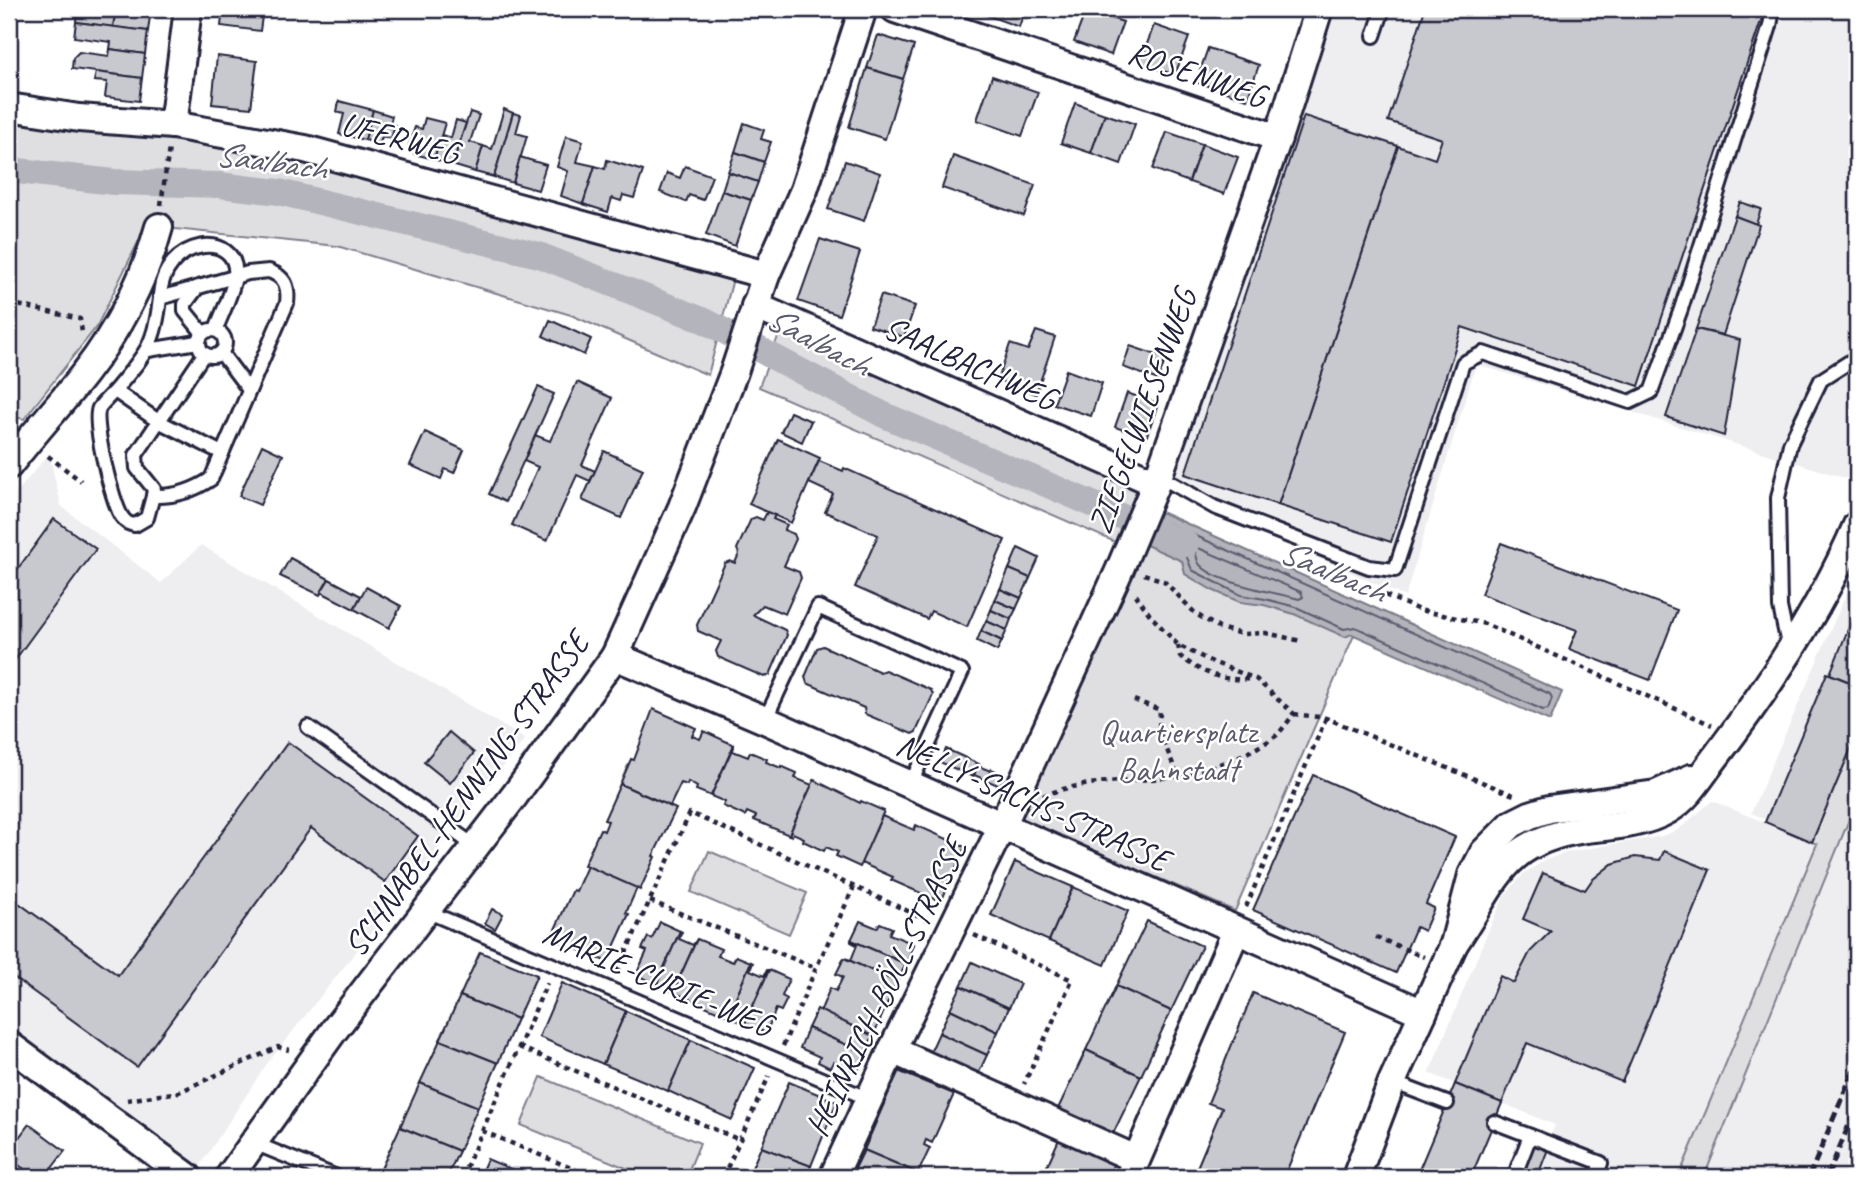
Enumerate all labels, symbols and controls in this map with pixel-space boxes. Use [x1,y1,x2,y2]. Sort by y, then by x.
street label: ROSENWEG [1123,31,1275,118]
street label: UFERWEG [337,102,467,175]
water label: Saalbach [213,131,332,191]
street label: ZIEGELWIESENWEG [1078,280,1207,539]
water label: Saalbach [759,295,880,388]
street label: SAALBACHWEG [877,306,1066,421]
water label: Saalbach [1273,529,1395,614]
street label: SCHNABEL-HENNING-STRASSE [334,620,600,965]
park label: Quartiersplatz Bahnstadt [1099,711,1259,791]
street label: NELLY-SACHS-STRASSE [890,723,1179,883]
street label: HEINRICH-BÖLL-STRASSE [796,828,978,1143]
street label: MARIE-CURIE-WEG [537,912,782,1048]

